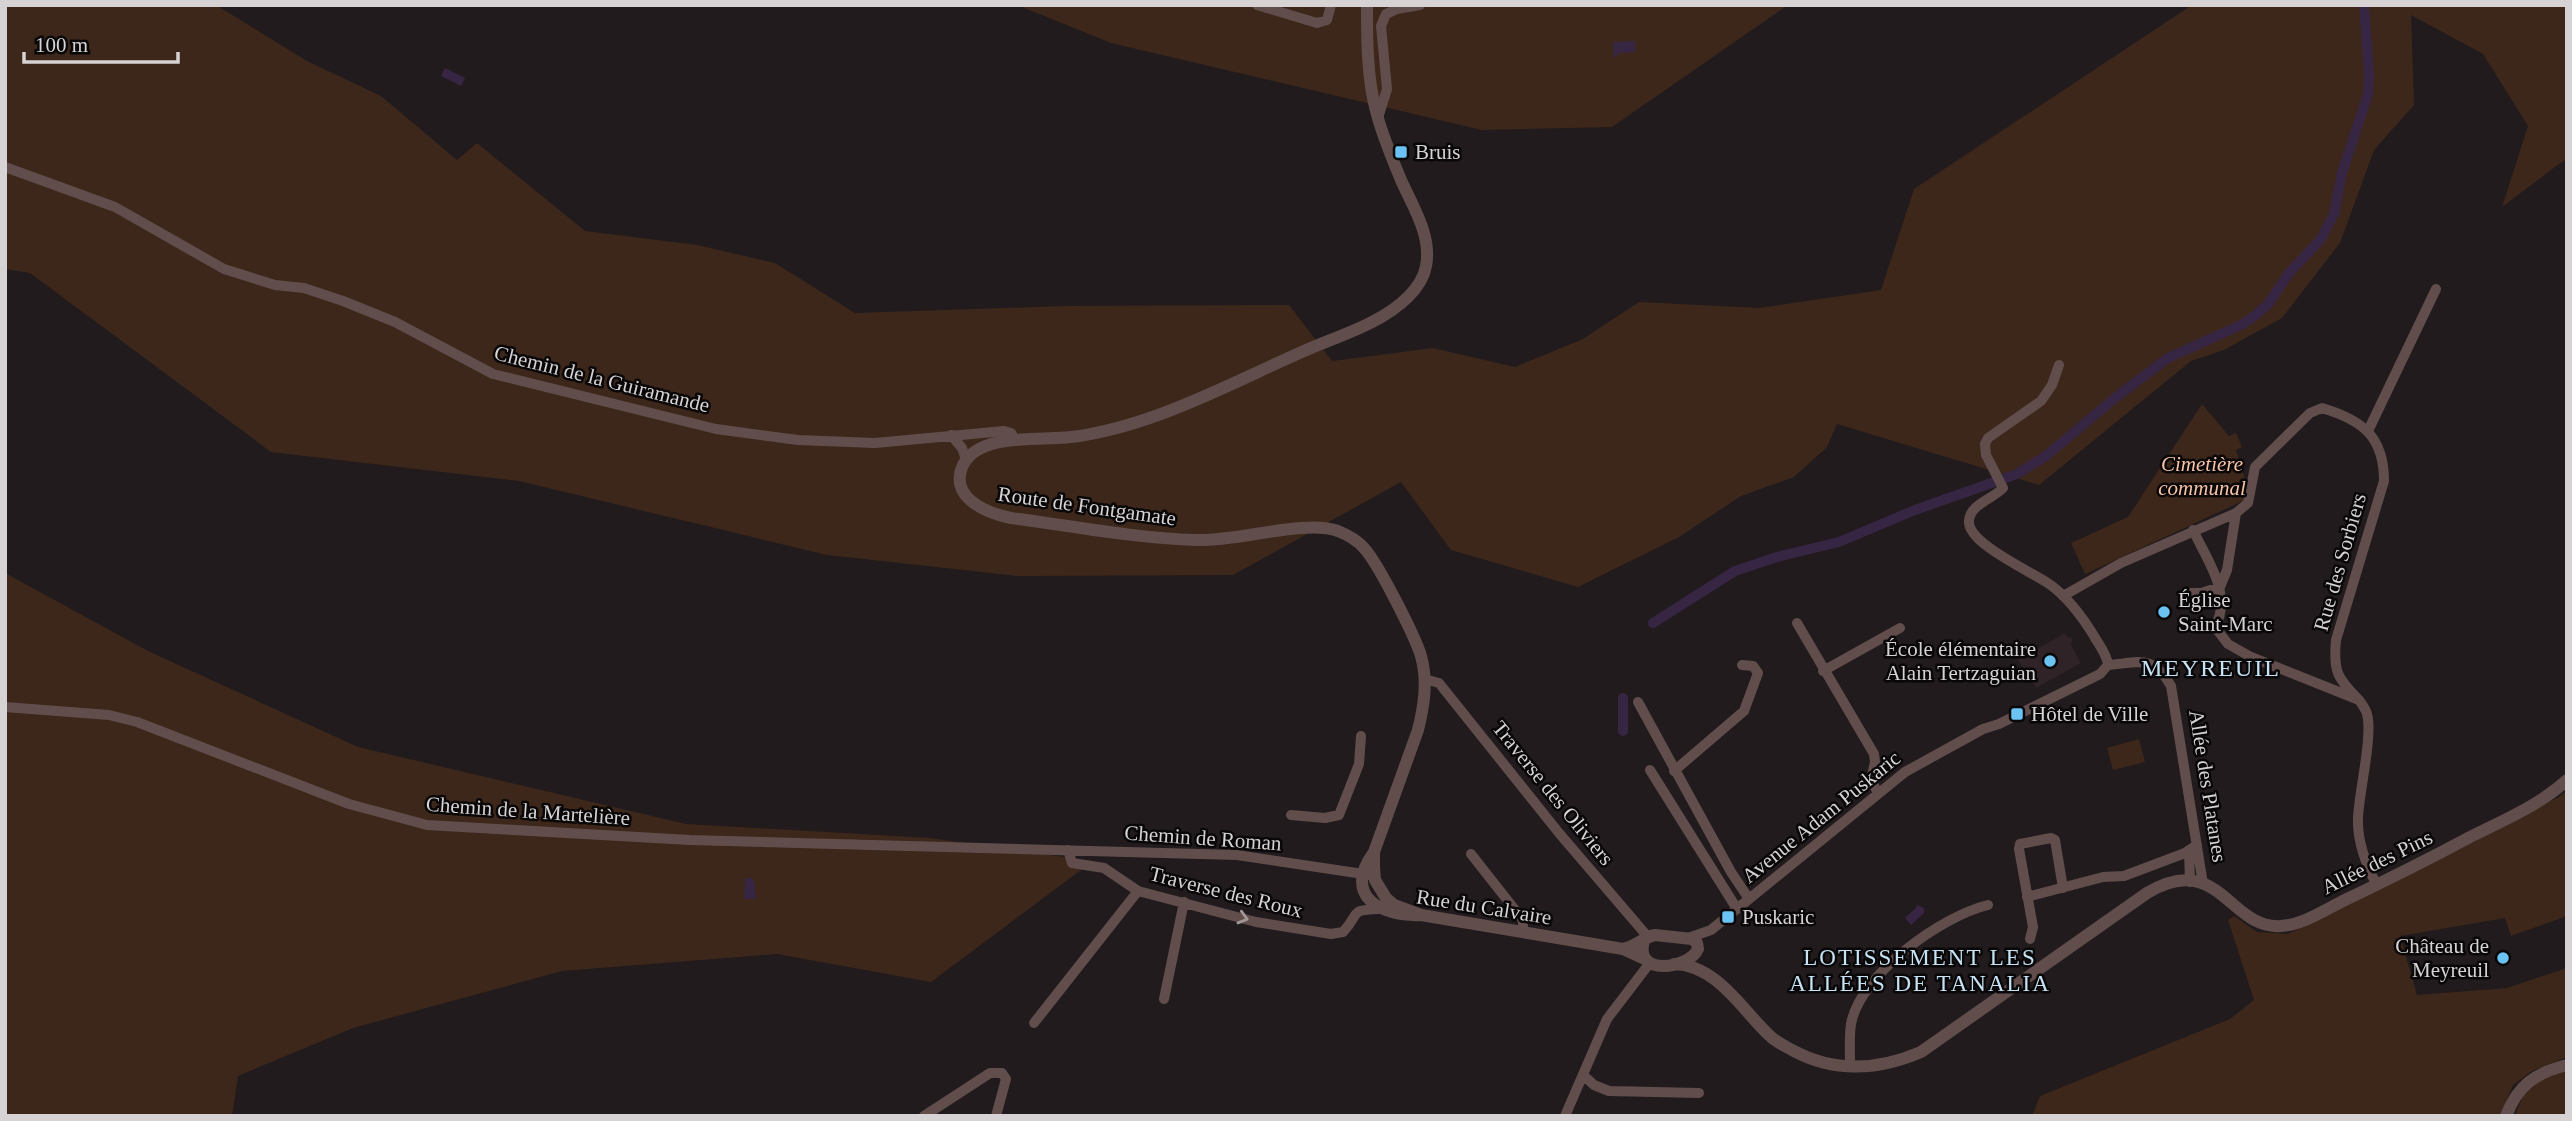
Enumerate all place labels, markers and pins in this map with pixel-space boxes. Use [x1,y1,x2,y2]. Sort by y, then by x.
place label: Bruis [1415,140,1461,164]
marker: Bruis [1393,144,1409,160]
place label: Église Saint-Marc [2178,588,2272,636]
marker: Église Saint-Marc [2156,604,2172,620]
place label: École élémentaire Alain Tertzaguian [1885,637,2036,685]
marker: École élémentaire Alain Tertzaguian [2042,653,2058,669]
place label: Hôtel de Ville [2031,702,2148,726]
marker: Hôtel de Ville [2009,706,2025,722]
place label: Puskaric [1742,905,1814,929]
marker: Puskaric [1720,909,1736,925]
place label: Château de Meyreuil [2395,934,2489,982]
marker: Château de Meyreuil [2495,950,2511,966]

